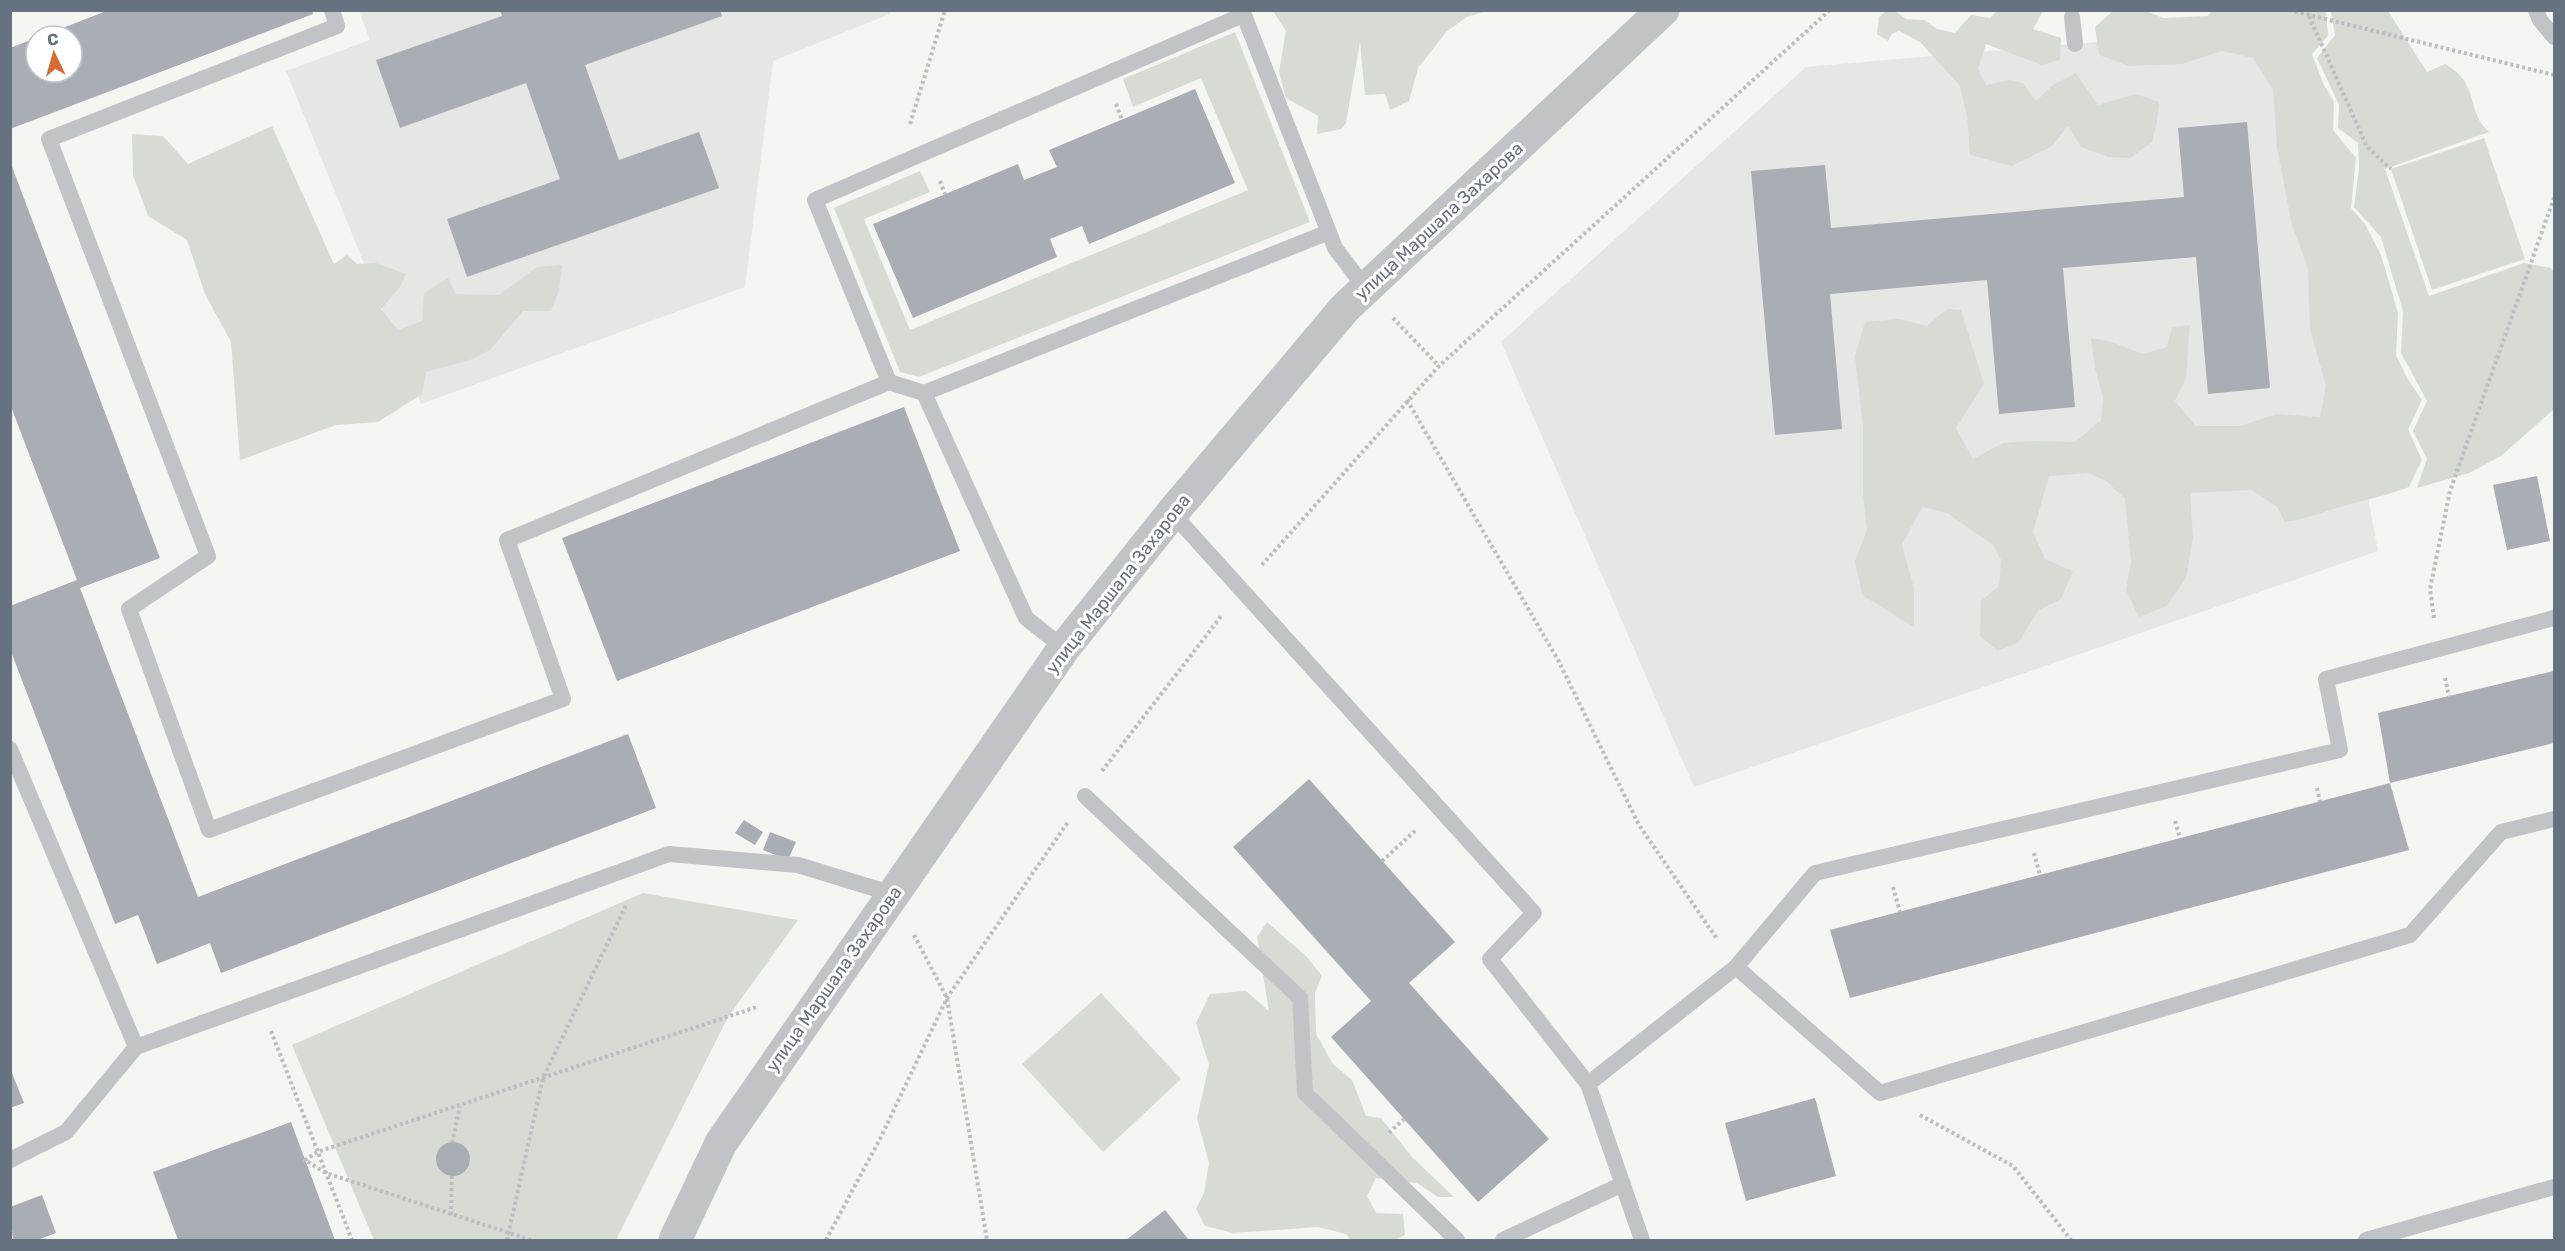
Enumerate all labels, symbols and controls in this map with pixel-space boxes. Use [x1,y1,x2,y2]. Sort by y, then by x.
north arrow [24,24,84,84]
text: С [46,30,59,50]
street label: улица Маршала Захарова [1350,137,1528,305]
street label: улица Маршала Захарова [1041,490,1195,678]
street label: улица Маршала Захарова [761,882,907,1076]

